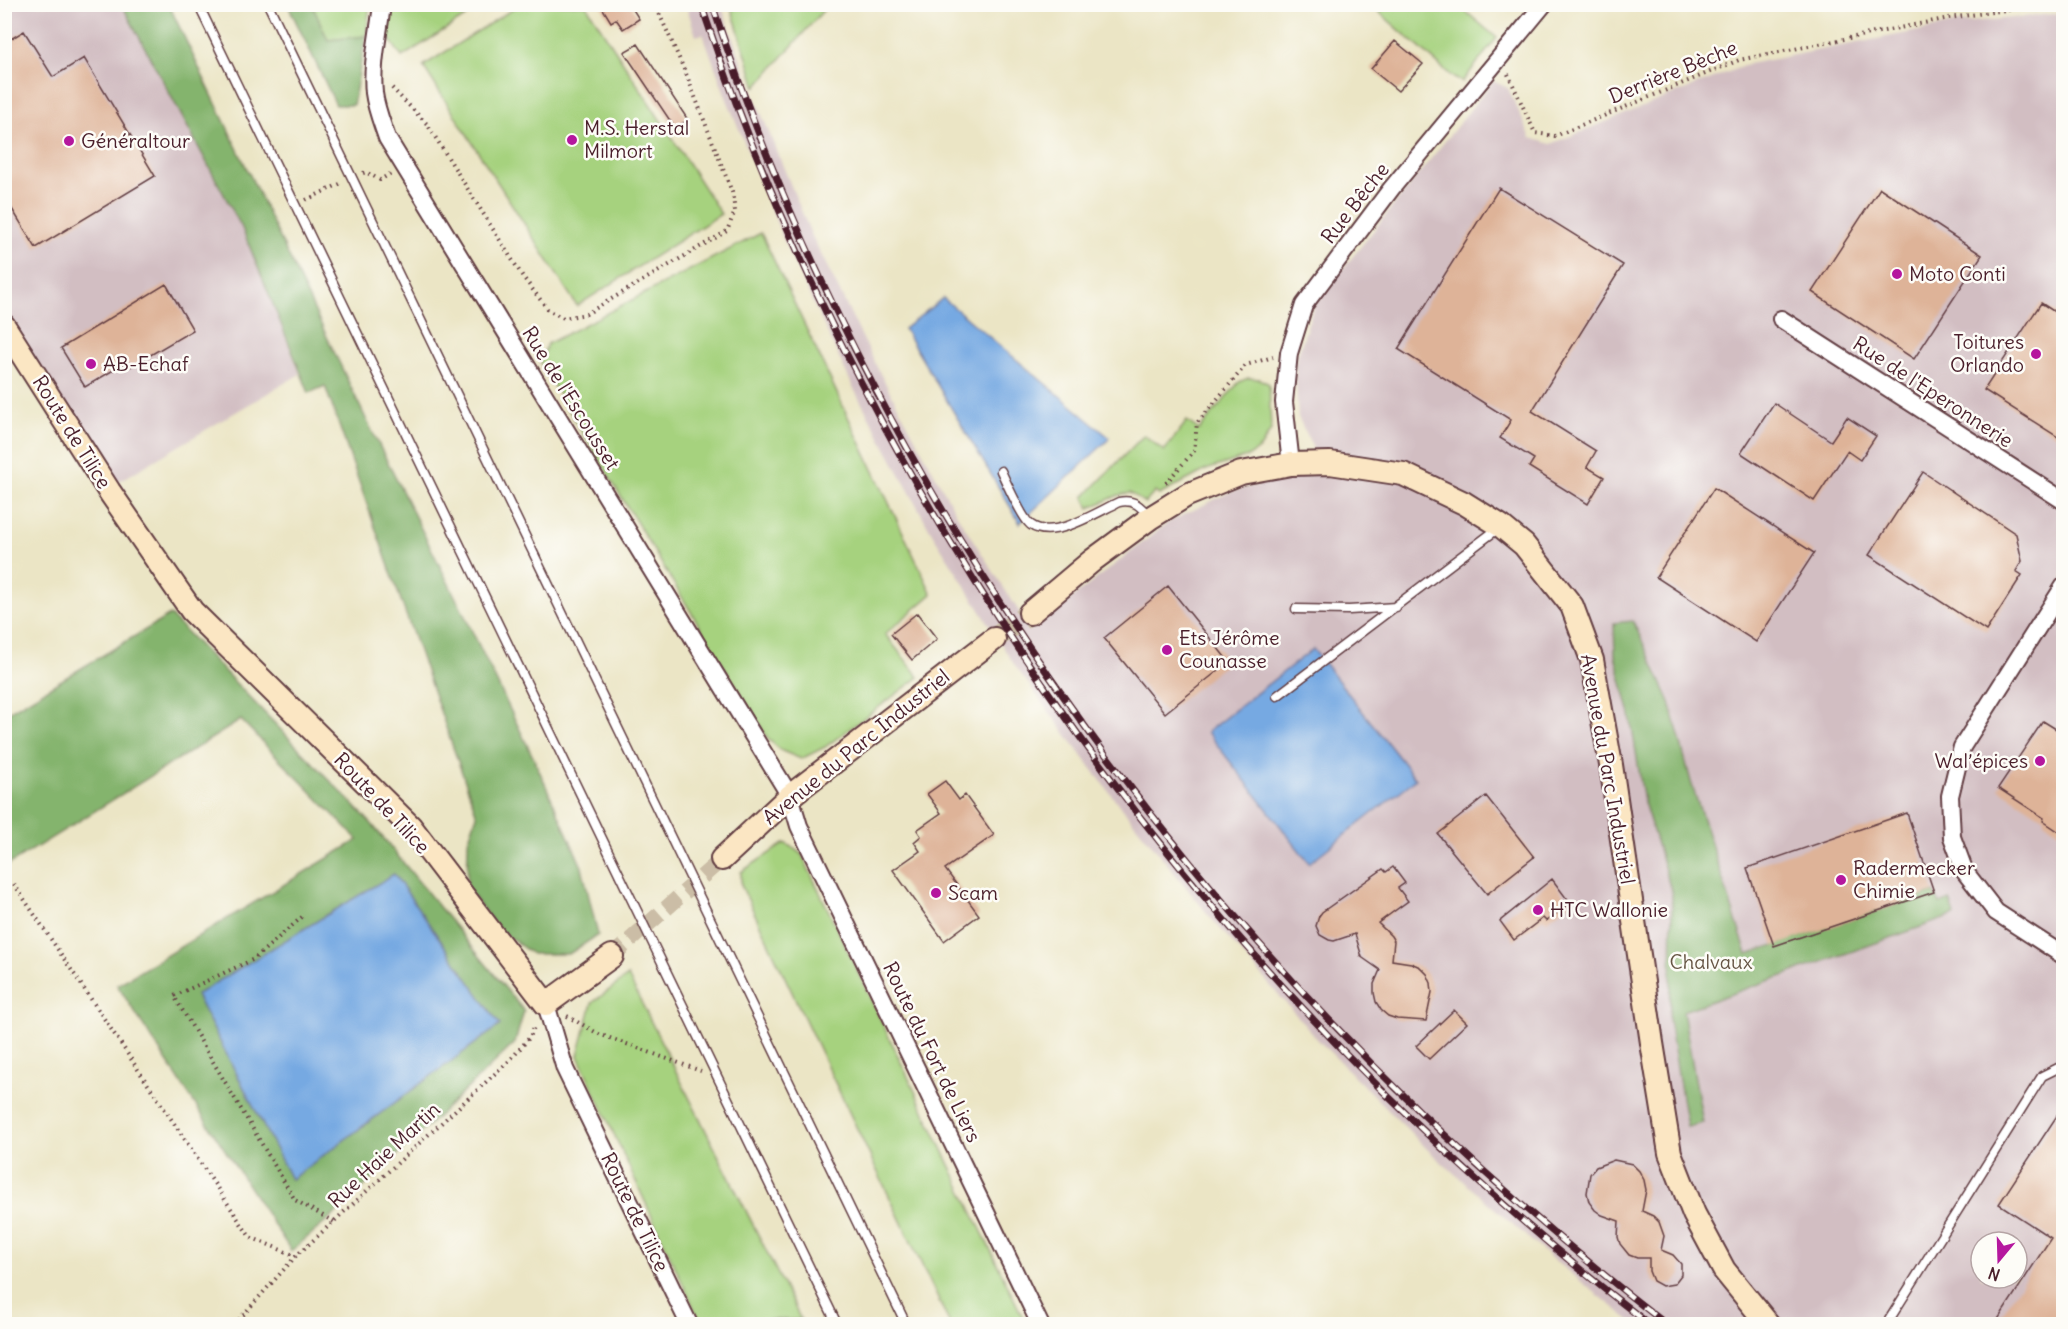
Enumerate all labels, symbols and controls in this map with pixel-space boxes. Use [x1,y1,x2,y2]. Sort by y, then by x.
street label: Derrière Bèche [1605,34,1741,109]
place label: M.S. Herstal Milmort [584,115,689,163]
place label: Généraltour [81,128,190,153]
marker: M.S. Herstal Milmort [565,133,579,147]
marker: Généraltour [62,134,76,148]
street label: Rue Bêche [1315,157,1394,248]
place label: Moto Conti [1909,261,2006,286]
marker: Moto Conti [1890,267,1904,281]
street label: Rue de l'Escousset [517,321,626,474]
place label: Toitures Orlando [1950,329,2024,377]
street label: Rue de l'Eperonnerie [1849,331,2018,453]
marker: Toitures Orlando [2029,347,2043,361]
place label: AB-Echaf [103,351,189,376]
marker: AB-Echaf [84,357,98,371]
street label: Route de Tilice [28,370,117,493]
place label: Ets Jérôme Counasse [1179,625,1280,673]
marker: Ets Jérôme Counasse [1160,643,1174,657]
street label: Avenue du Parc Industriel [1576,652,1641,886]
street label: Avenue du Parc Industriel [757,664,954,830]
street label: Route de Tilice [329,747,436,858]
place label: Wal’épices [1935,748,2028,773]
marker: Wal’épices [2033,754,2047,768]
place label: Radermecker Chimie [1853,855,1975,903]
marker: Radermecker Chimie [1834,873,1848,887]
place label: Scam [948,880,998,905]
marker: Scam [929,886,943,900]
place label: HTC Wallonie [1550,897,1668,922]
marker: HTC Wallonie [1531,903,1545,917]
park label: Chalvaux [1669,949,1753,974]
street label: Route du Fort de Liers [878,957,987,1146]
street label: Rue Haie Martin [322,1096,445,1213]
street label: Route de Tilice [596,1148,675,1275]
north arrow [1969,1230,2029,1290]
text: N [1986,1263,2003,1285]

